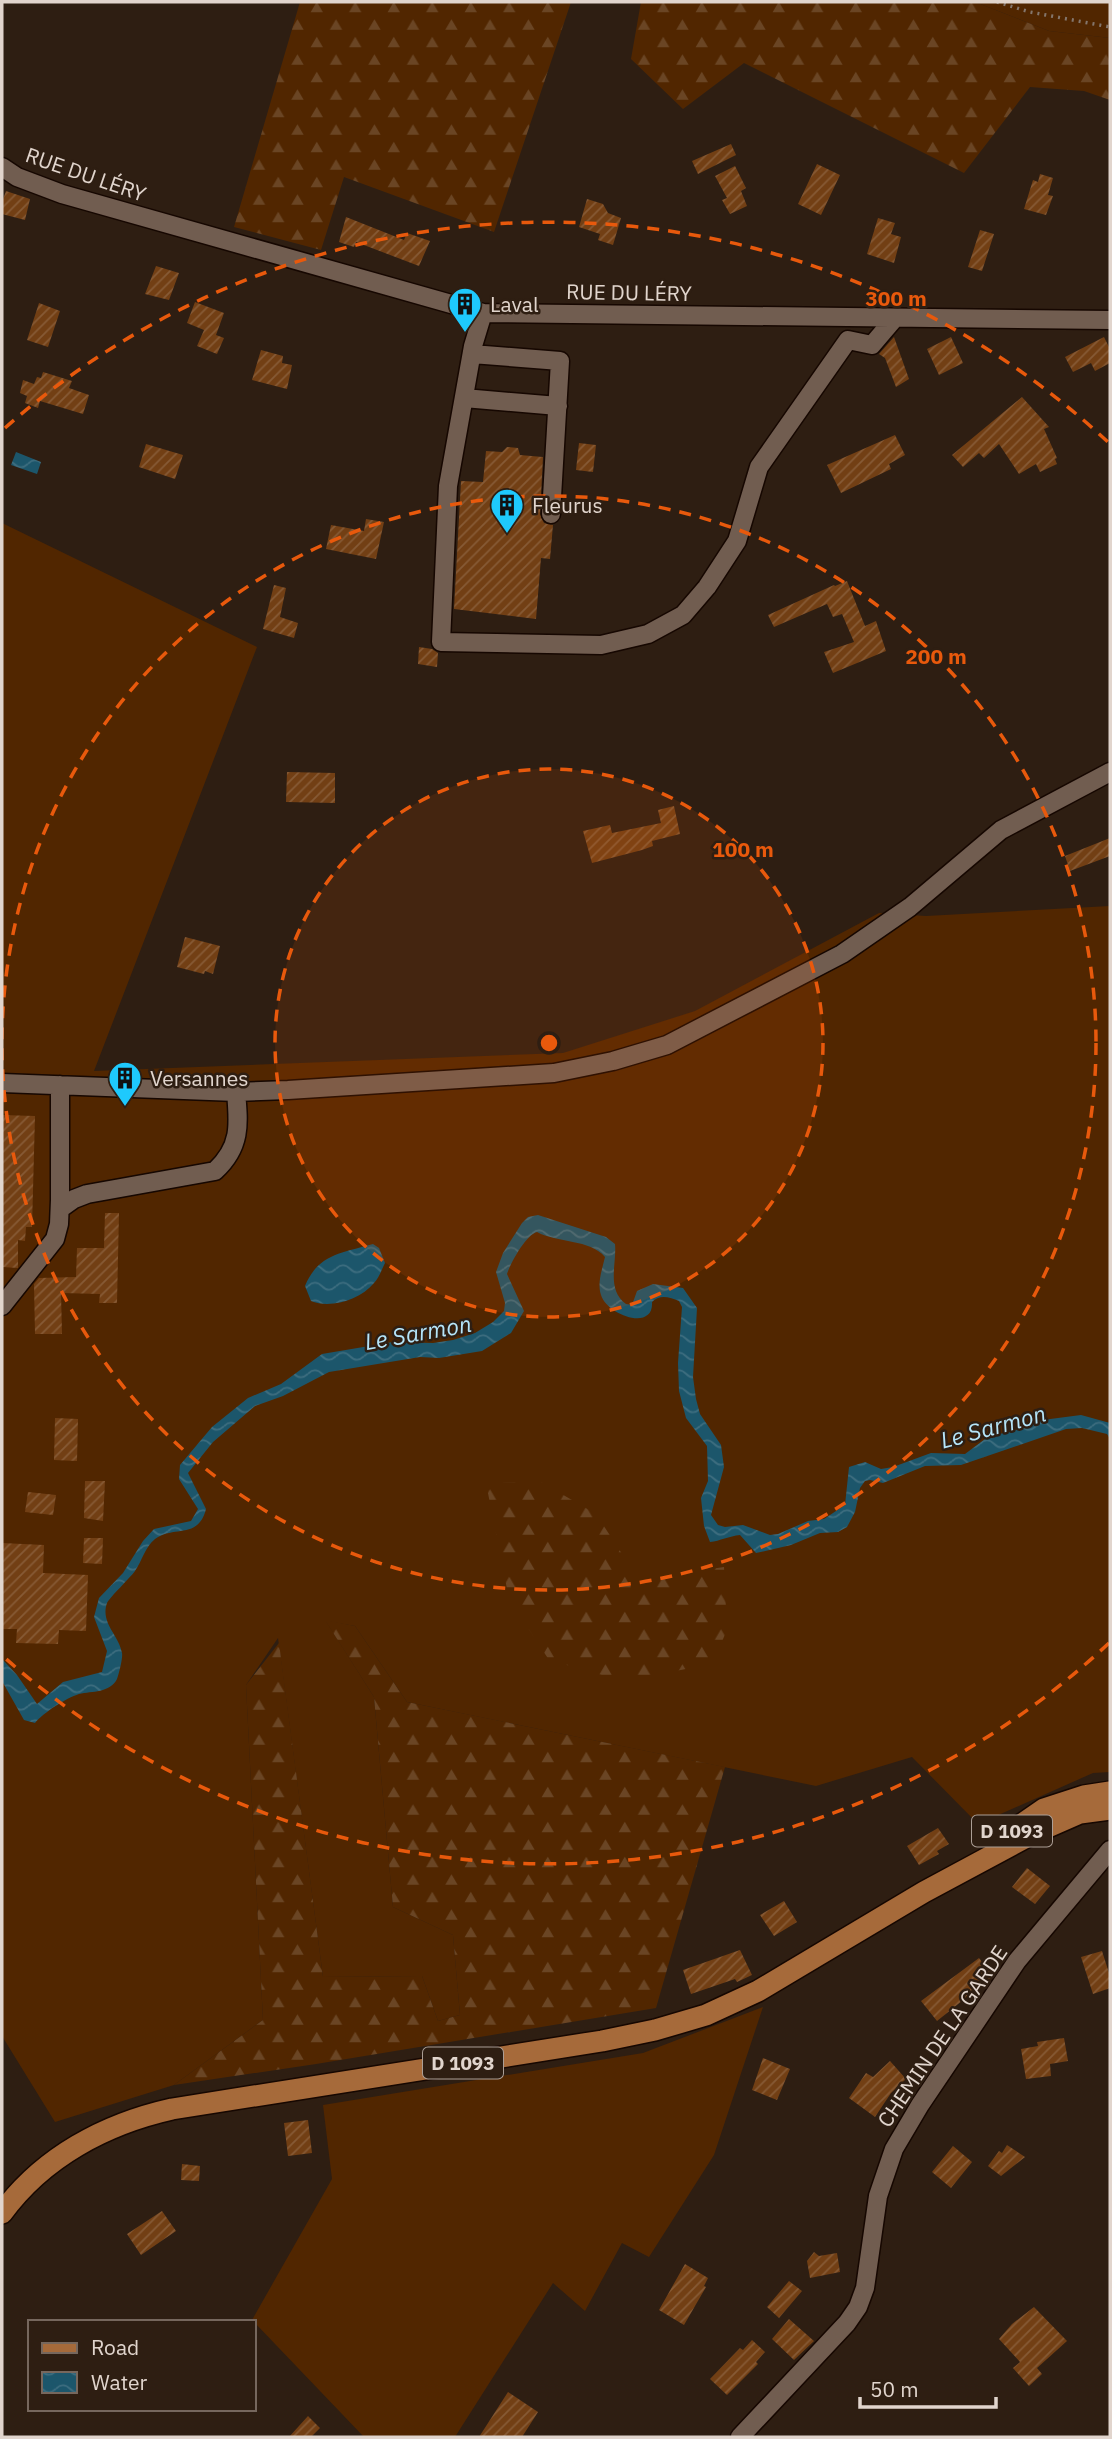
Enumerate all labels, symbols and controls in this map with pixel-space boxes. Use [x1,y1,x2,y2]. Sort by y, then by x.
street label: RUE DU LÉRY [22,140,151,208]
street label: RUE DU LÉRY [566,277,693,307]
text: 300 m [865,284,927,312]
building icon: Laval [446,285,484,334]
place label: Laval [490,290,539,318]
building icon: Fleurus [488,486,526,535]
place label: Fleurus [532,491,603,519]
text: 200 m [905,642,967,670]
text: 100 m [712,835,774,863]
centre of rings [537,1031,561,1055]
building icon: Versannes [106,1059,144,1108]
place label: Versannes [150,1064,248,1092]
water label: Le Sarmon [362,1308,474,1356]
water label: Le Sarmon [937,1398,1049,1454]
road number: D 1093 [972,1815,1052,1846]
street label: CHEMIN DE LA GARDE [871,1940,1013,2132]
road number: D 1093 [423,2048,503,2078]
legend [28,2320,256,2411]
text: Road [91,2333,139,2361]
scale bar [860,2366,996,2410]
text: Water [91,2368,148,2396]
text: 50 m [870,2375,919,2403]

